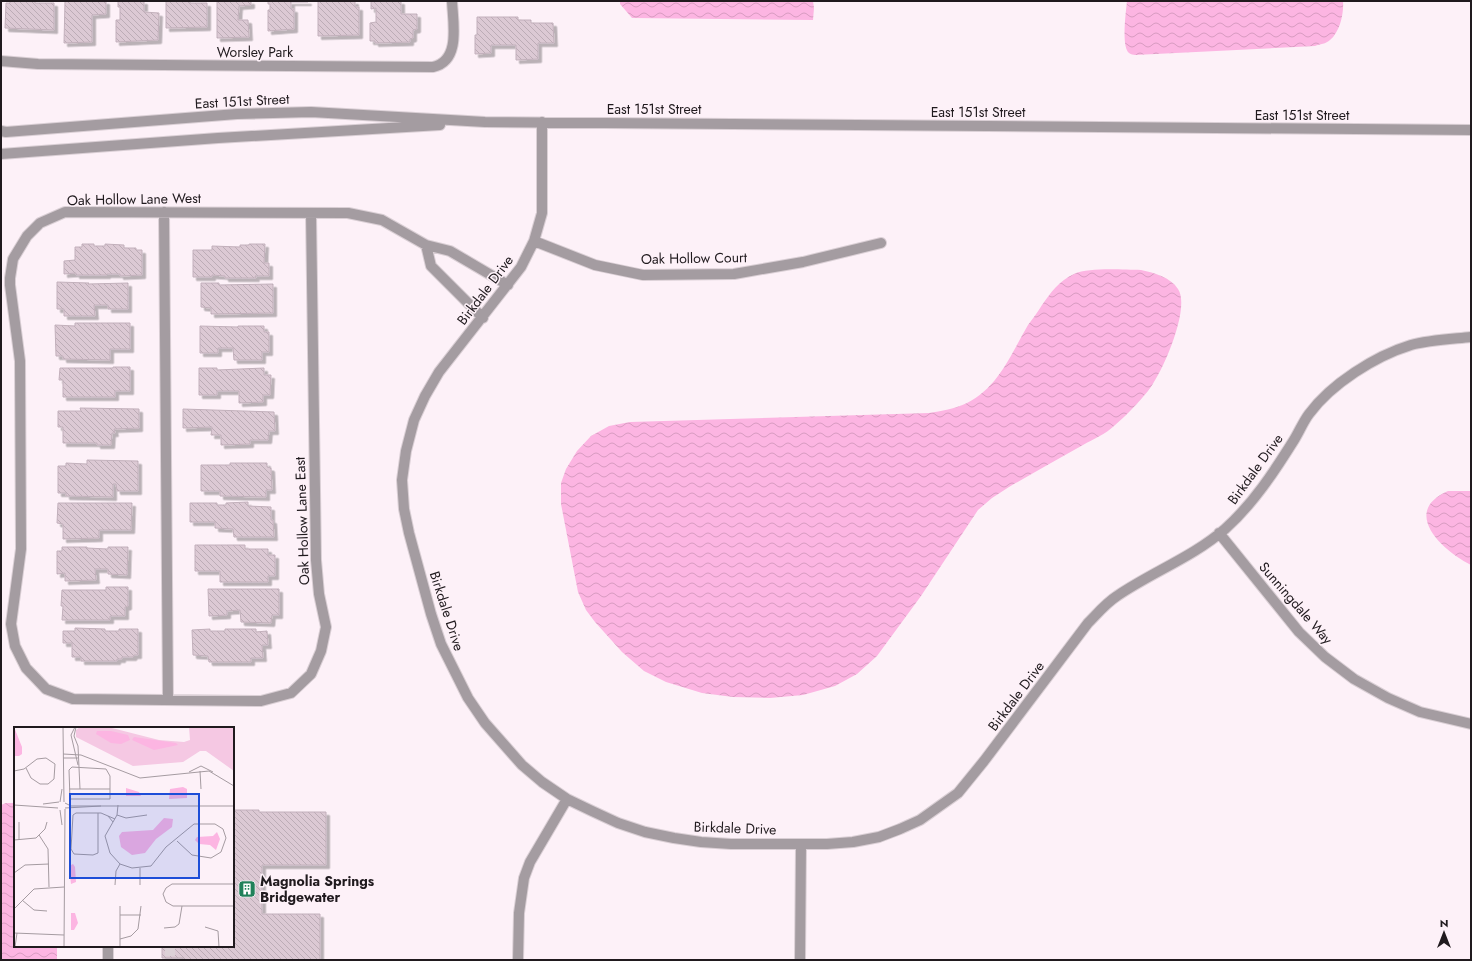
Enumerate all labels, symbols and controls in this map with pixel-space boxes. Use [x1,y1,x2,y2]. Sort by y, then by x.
street label: Worsley Park [217,42,294,62]
street label: East 151st Street [194,89,290,113]
street label: East 151st Street [607,99,702,119]
street label: East 151st Street [931,102,1026,122]
street label: East 151st Street [1255,105,1350,125]
street label: Oak Hollow Lane West [67,188,202,210]
street label: Oak Hollow Court [641,247,748,269]
street label: Birkdale Drive [452,251,518,329]
street label: Birkdale Drive [1223,430,1287,508]
street label: Oak Hollow Lane East [290,456,314,586]
street label: Sunningdale Way [1255,557,1338,649]
street label: Birkdale Drive [425,568,469,654]
street label: Birkdale Drive [983,657,1049,735]
inset map [14,727,234,947]
street label: Birkdale Drive [693,817,777,839]
place label: Magnolia Springs Bridgewater [260,871,375,907]
building icon: Magnolia Springs Bridgewater [237,879,257,899]
north arrow [1424,913,1464,953]
text: N [1440,915,1448,931]

